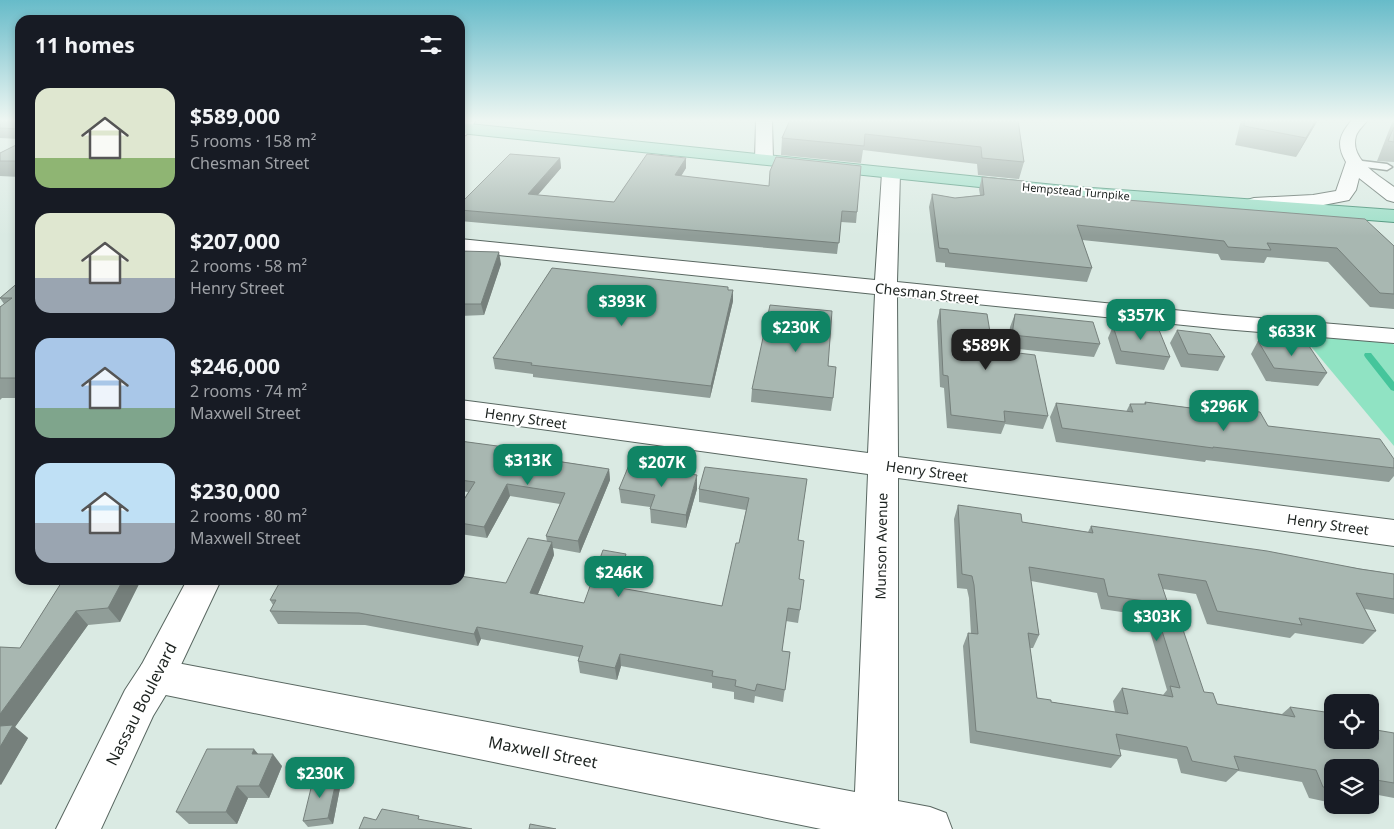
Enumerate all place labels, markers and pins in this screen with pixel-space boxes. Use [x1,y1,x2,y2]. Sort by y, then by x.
pin: $393K [587,284,657,327]
pin: $357K [1106,298,1176,341]
pin: $230K [761,310,831,353]
pin: $633K [1257,314,1327,357]
pin: $589K [951,328,1021,371]
pin: $296K [1189,390,1259,432]
pin: $313K [493,444,563,486]
pin: $207K [627,446,697,488]
pin: $246K [584,556,654,598]
pin: $303K [1122,600,1192,642]
pin: $230K [285,756,355,799]

